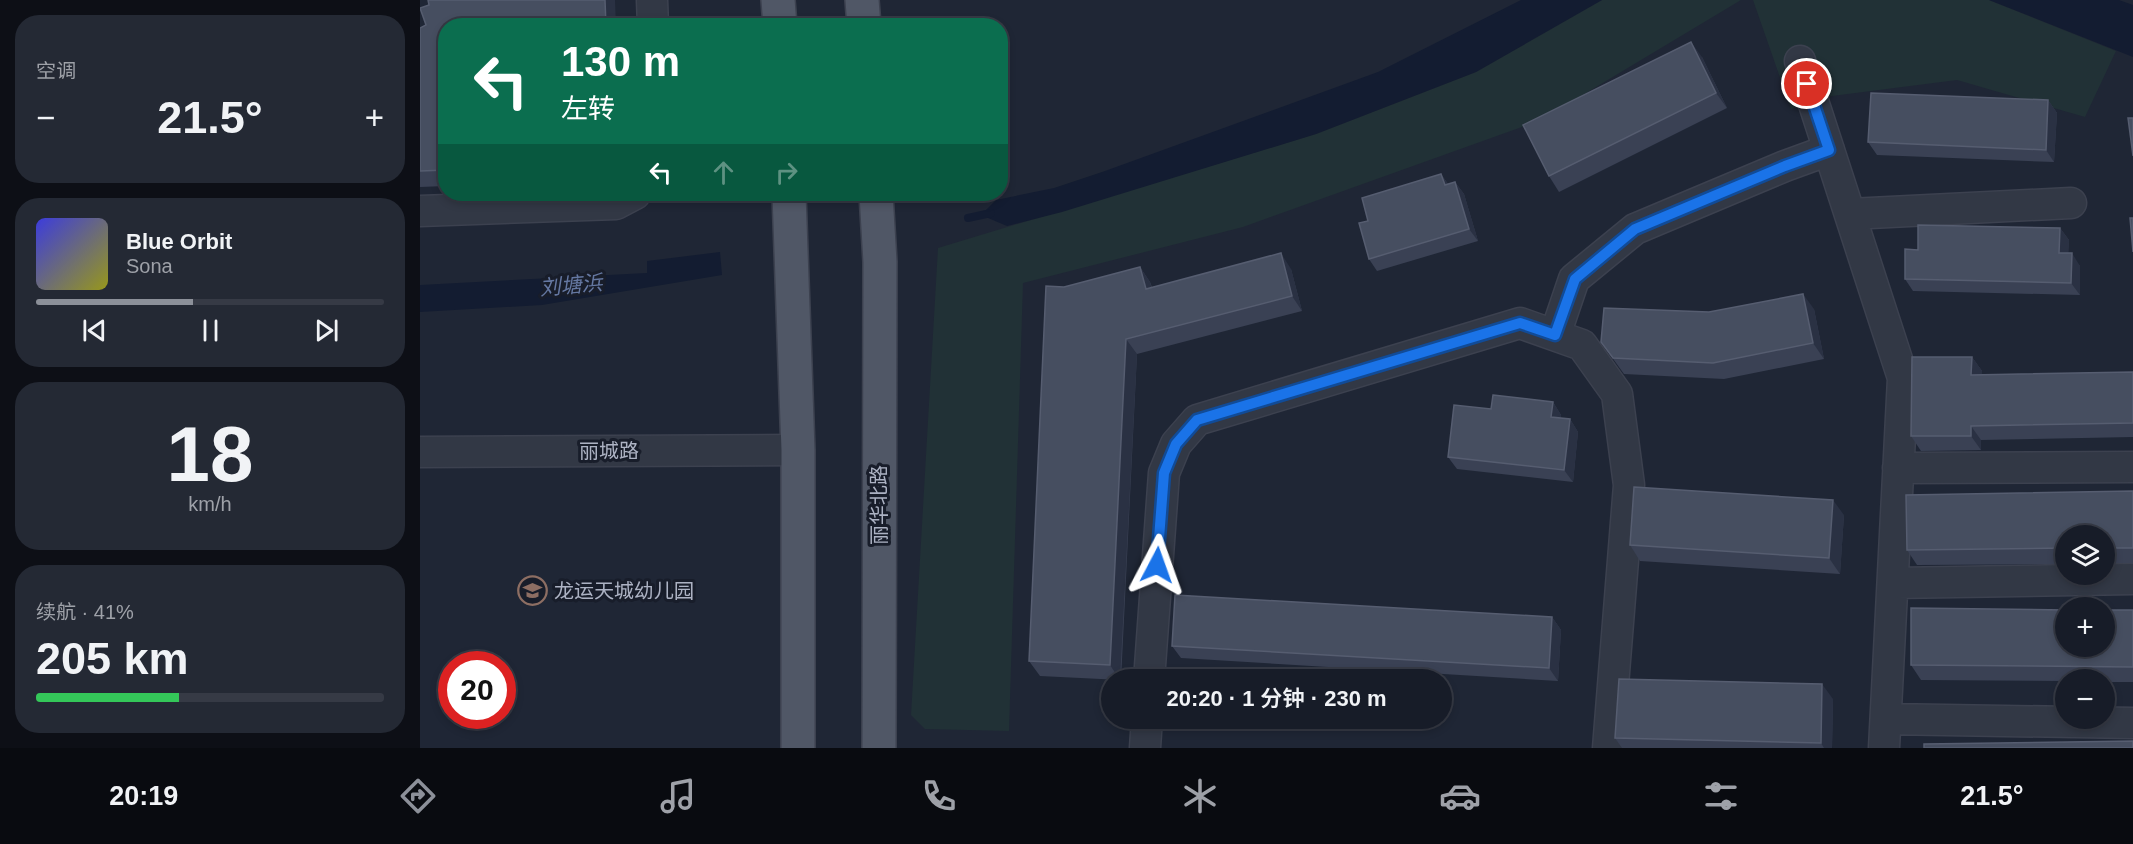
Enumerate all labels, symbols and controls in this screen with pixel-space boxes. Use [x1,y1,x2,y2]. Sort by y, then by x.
text: 130 m [561,38,680,85]
icon: left [462,42,540,120]
pin [1781,58,1832,109]
text: 空调 [36,60,76,82]
icon: arrive [1790,67,1823,100]
text: 21.5° [157,92,263,143]
text: 左转 [561,94,615,124]
text: − [36,99,55,136]
text: + [365,99,384,136]
icon: left [644,156,677,189]
icon: ahead [707,156,740,189]
icon: right [770,156,803,189]
text: Blue Orbit [126,229,232,254]
text: Sona [126,255,173,277]
water label: 刘塘浜 [539,271,605,299]
icon: previous [78,314,111,347]
icon: pause [194,314,227,347]
icon: next [310,314,343,347]
text: 18 [167,410,253,498]
street label: 丽城路 [579,440,639,462]
street label: 丽华北路 [868,465,890,545]
text: km/h [188,493,232,515]
map controls [2055,525,2115,729]
button: layers [2055,525,2115,585]
position arrow [1125,533,1189,597]
school or university icon: 龙运天城幼儿园 [517,575,549,607]
place label: 龙运天城幼儿园 [554,580,694,602]
button: + [2055,597,2115,657]
text: 续航 · 41% [36,601,134,623]
text: 205 km [36,633,189,684]
speed limit sign: 20 [438,651,516,729]
button: − [2055,669,2115,729]
text: 20:20 · 1 分钟 · 230 m [1166,686,1387,711]
icon: directions [397,775,439,817]
icon: music [657,775,699,817]
icon: phone [918,775,960,817]
icon: climate [1179,775,1221,817]
icon: car [1439,775,1481,817]
icon: filters [1700,775,1742,817]
text: 20:19 [109,781,178,811]
text: 21.5° [1960,781,2024,811]

